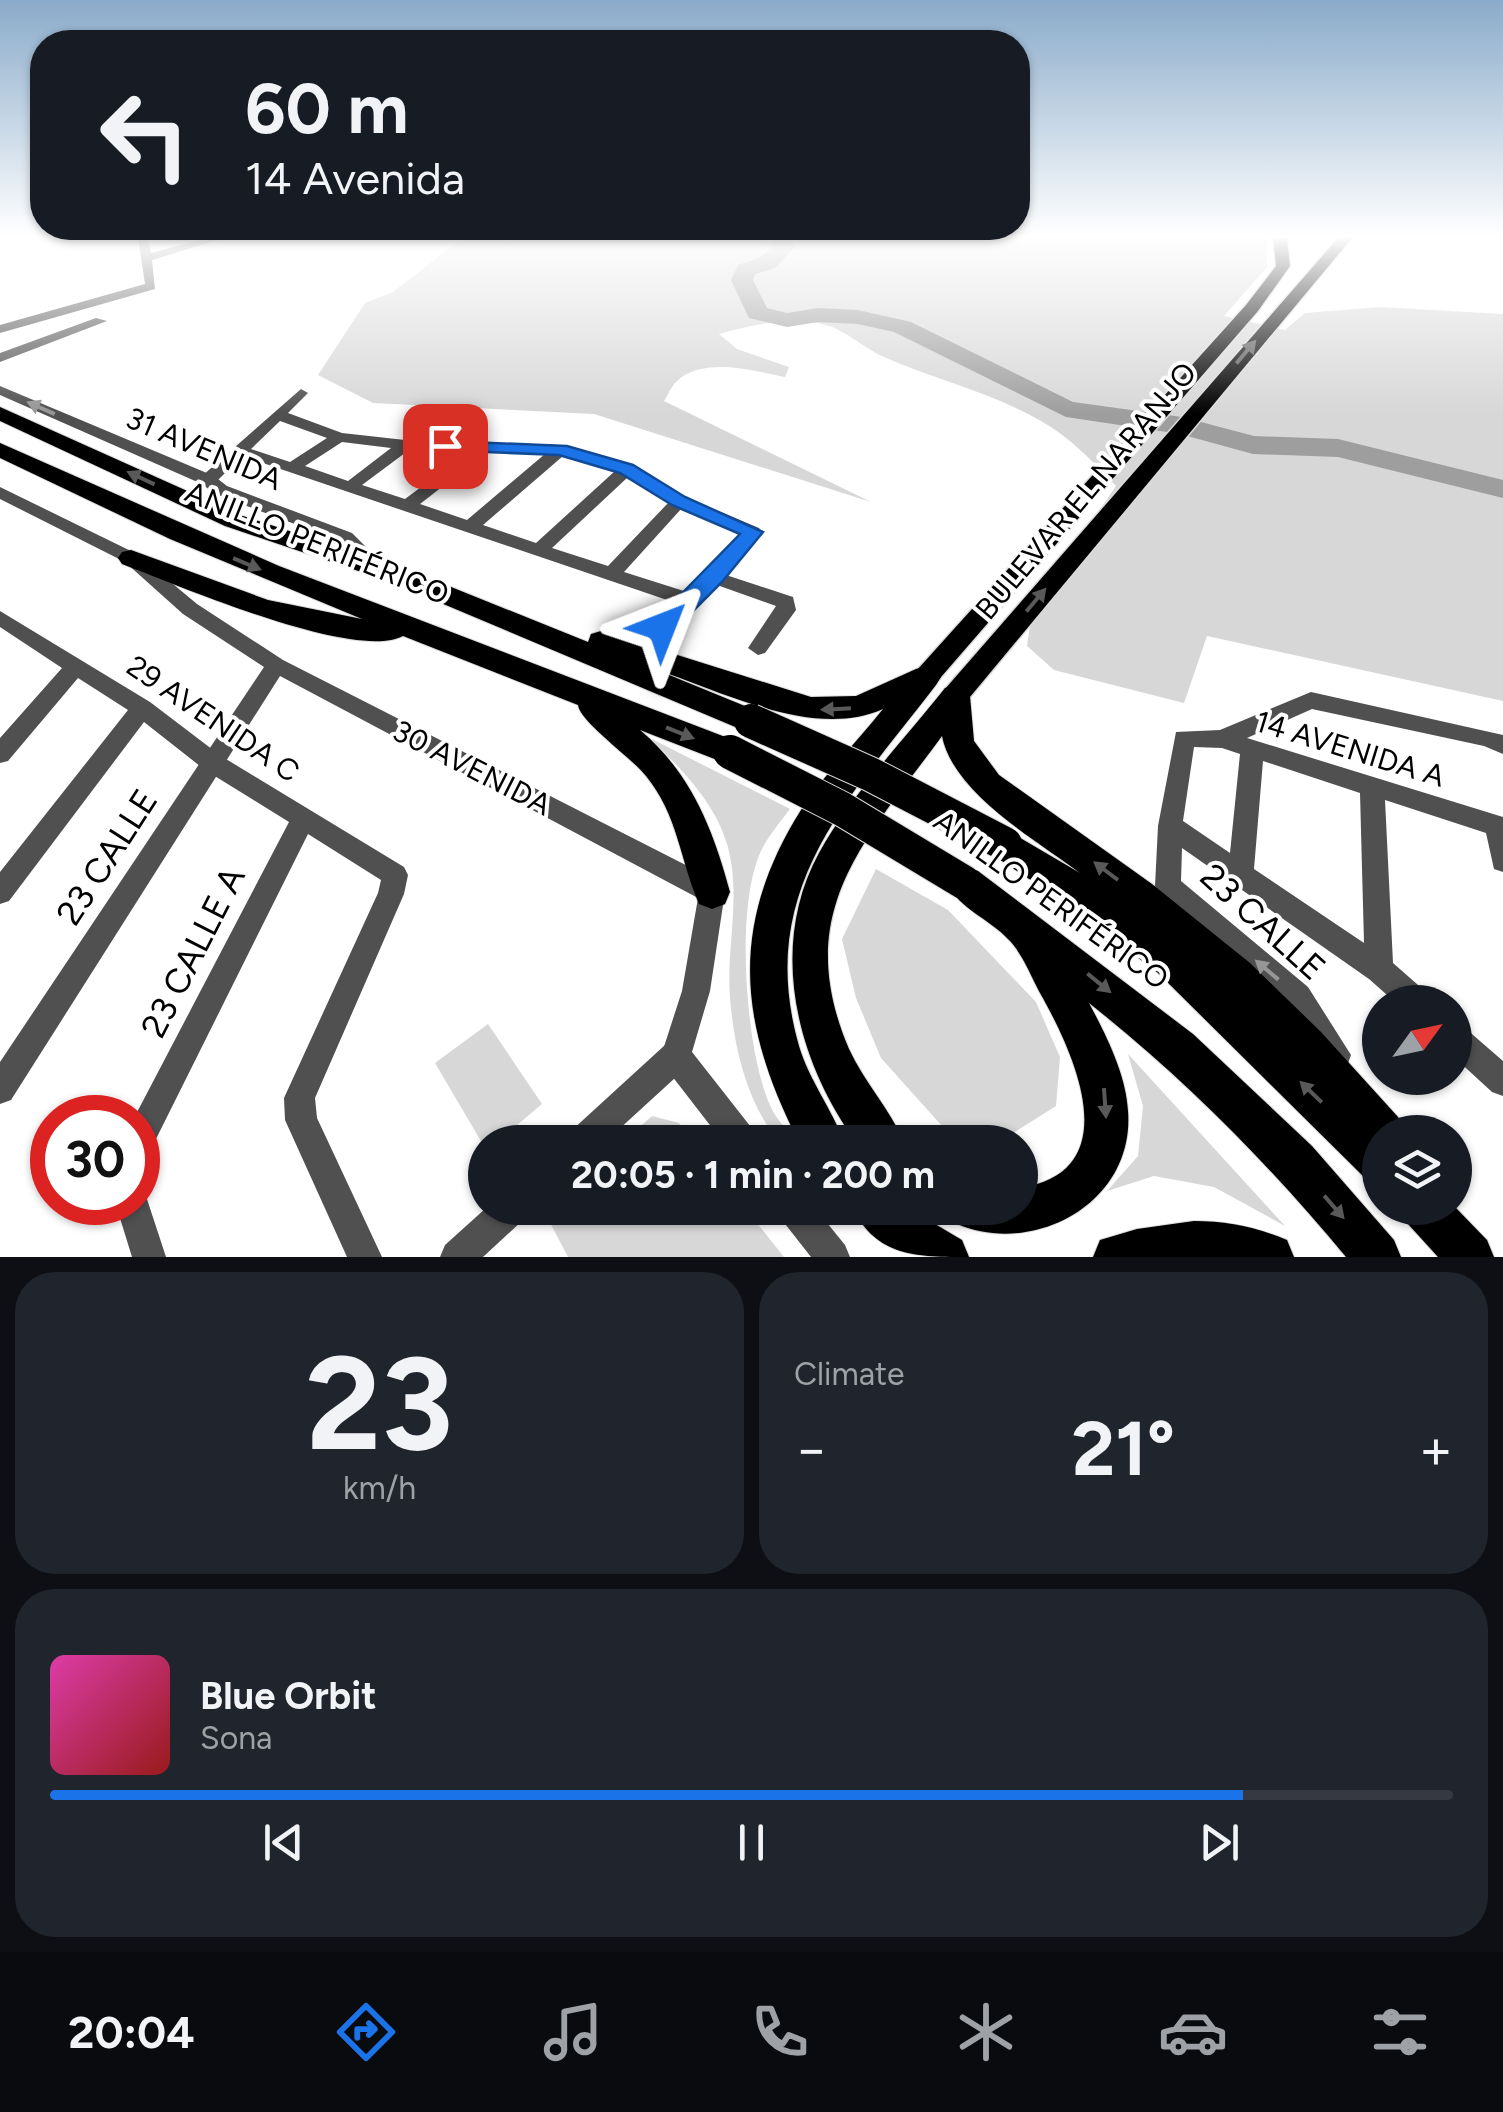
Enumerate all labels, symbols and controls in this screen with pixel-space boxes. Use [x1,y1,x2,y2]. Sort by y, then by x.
text: 60 m [245,66,409,151]
icon: left [80,70,210,200]
text: 14 Avenida [245,151,465,205]
one-way arrow [1234,340,1256,365]
street label: BULEVAR EL NARANJO [967,355,1204,627]
street label: 31 AVENIDA [121,399,288,498]
one-way arrow [26,400,56,416]
pin [403,404,488,489]
icon: arrive [418,419,473,474]
one-way arrow [126,469,155,486]
street label: ANILLO PERIFÉRICO [180,473,454,612]
one-way arrow [233,556,262,572]
position arrow [610,575,714,679]
one-way arrow [1025,588,1046,613]
street label: 29 AVENIDA C [120,647,307,790]
one-way arrow [819,701,851,717]
street label: 14 AVENIDA A [1251,702,1450,795]
street label: 30 AVENIDA [387,712,558,824]
one-way arrow [666,725,696,741]
street label: 23 CALLE [48,781,166,933]
street label: ANILLO PERIFÉRICO [927,802,1176,997]
street label: 23 CALLE [1192,855,1334,989]
street label: 23 CALLE A [132,859,254,1044]
one-way arrow [1093,861,1119,881]
one-way arrow [1255,960,1280,982]
one-way arrow [1087,972,1112,993]
north arrow [1362,985,1472,1095]
map controls [1362,985,1472,1225]
one-way arrow [1299,1081,1323,1104]
one-way arrow [1097,1087,1113,1119]
speed limit sign: 30 [30,1095,160,1225]
button: layers [1362,1115,1472,1225]
text: 20:05 · 1 min · 200 m [571,1152,935,1198]
one-way arrow [1323,1194,1345,1219]
text: 23 [306,1326,453,1482]
text: Climate [794,1355,905,1393]
text: 21° [1072,1404,1175,1494]
text: − [794,1416,828,1482]
text: + [1419,1416,1453,1482]
text: km/h [343,1469,416,1507]
text: Blue Orbit [200,1673,376,1719]
text: Sona [200,1719,272,1757]
icon: previous [256,1815,311,1870]
icon: pause [724,1815,779,1870]
icon: next [1192,1815,1247,1870]
icon: directions [331,1997,401,2067]
icon: music [538,1997,608,2067]
icon: phone [745,1997,815,2067]
icon: climate [951,1997,1021,2067]
icon: car [1158,1997,1228,2067]
icon: filters [1365,1997,1435,2067]
text: 20:04 [68,2005,195,2059]

